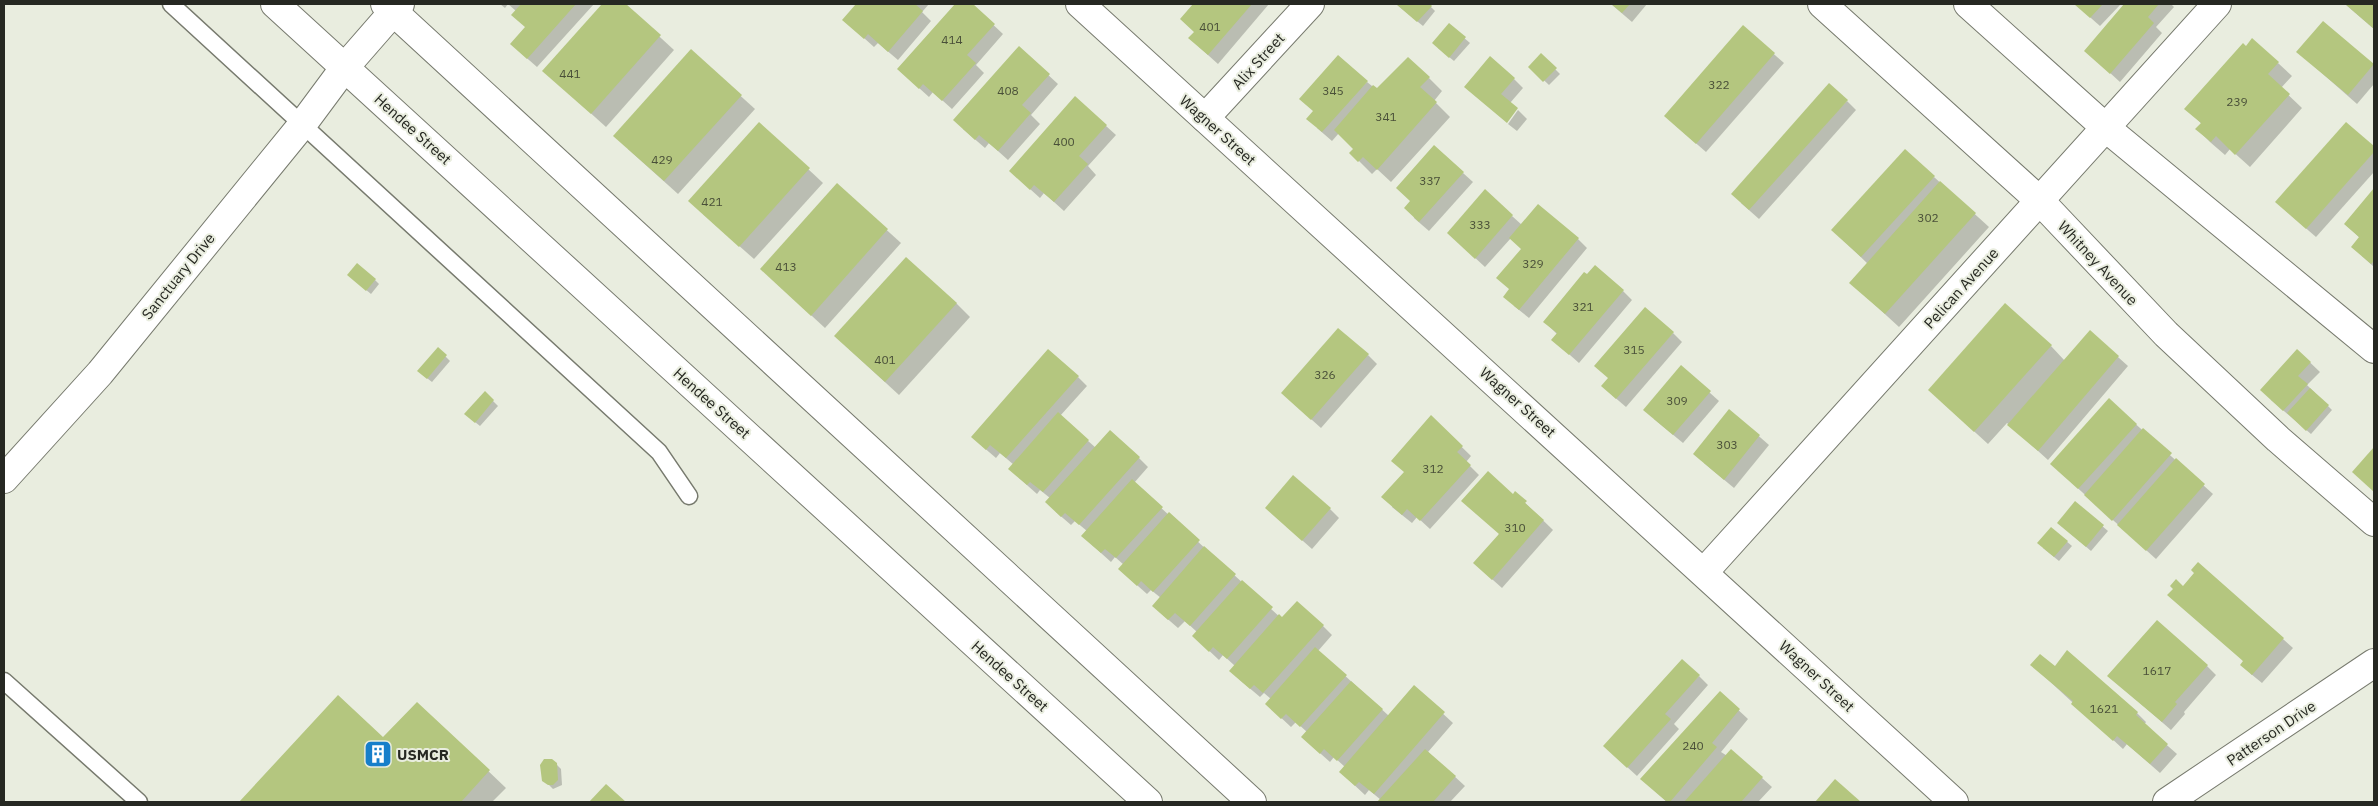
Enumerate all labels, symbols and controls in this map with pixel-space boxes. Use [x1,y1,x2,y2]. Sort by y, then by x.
house number: 401 [1199,19,1221,34]
street label: Alix Street [1228,29,1288,93]
house number: 414 [941,32,963,47]
house number: 441 [559,66,581,81]
house number: 322 [1708,77,1730,92]
house number: 408 [997,83,1019,98]
house number: 345 [1322,83,1344,98]
street label: Hendee Street [371,89,455,169]
street label: Wagner Street [1176,91,1260,169]
house number: 239 [2226,94,2248,109]
house number: 341 [1375,109,1397,124]
house number: 400 [1053,134,1075,149]
house number: 429 [651,152,673,167]
house number: 337 [1419,173,1441,188]
house number: 421 [701,194,723,209]
house number: 302 [1917,210,1939,225]
house number: 333 [1469,217,1491,232]
street label: Whitney Avenue [2054,217,2142,309]
street label: Sanctuary Drive [137,229,219,323]
street label: Pelican Avenue [1920,244,2002,332]
house number: 329 [1522,256,1544,271]
house number: 413 [775,259,797,274]
house number: 321 [1572,299,1594,314]
house number: 315 [1623,342,1645,357]
house number: 401 [874,352,896,367]
street label: Hendee Street [670,363,754,443]
street label: Wagner Street [1476,363,1560,441]
house number: 326 [1314,367,1336,382]
house number: 309 [1666,393,1688,408]
house number: 303 [1716,437,1738,452]
house number: 312 [1422,461,1444,476]
house number: 310 [1504,520,1526,535]
street label: Hendee Street [968,636,1052,716]
street label: Wagner Street [1775,636,1859,716]
house number: 1617 [2143,663,2171,678]
street label: Patterson Drive [2223,696,2319,770]
house number: 1621 [2090,701,2118,716]
house number: 240 [1682,738,1704,753]
building icon: USMCR [363,739,393,769]
place label: USMCR [397,745,449,764]

